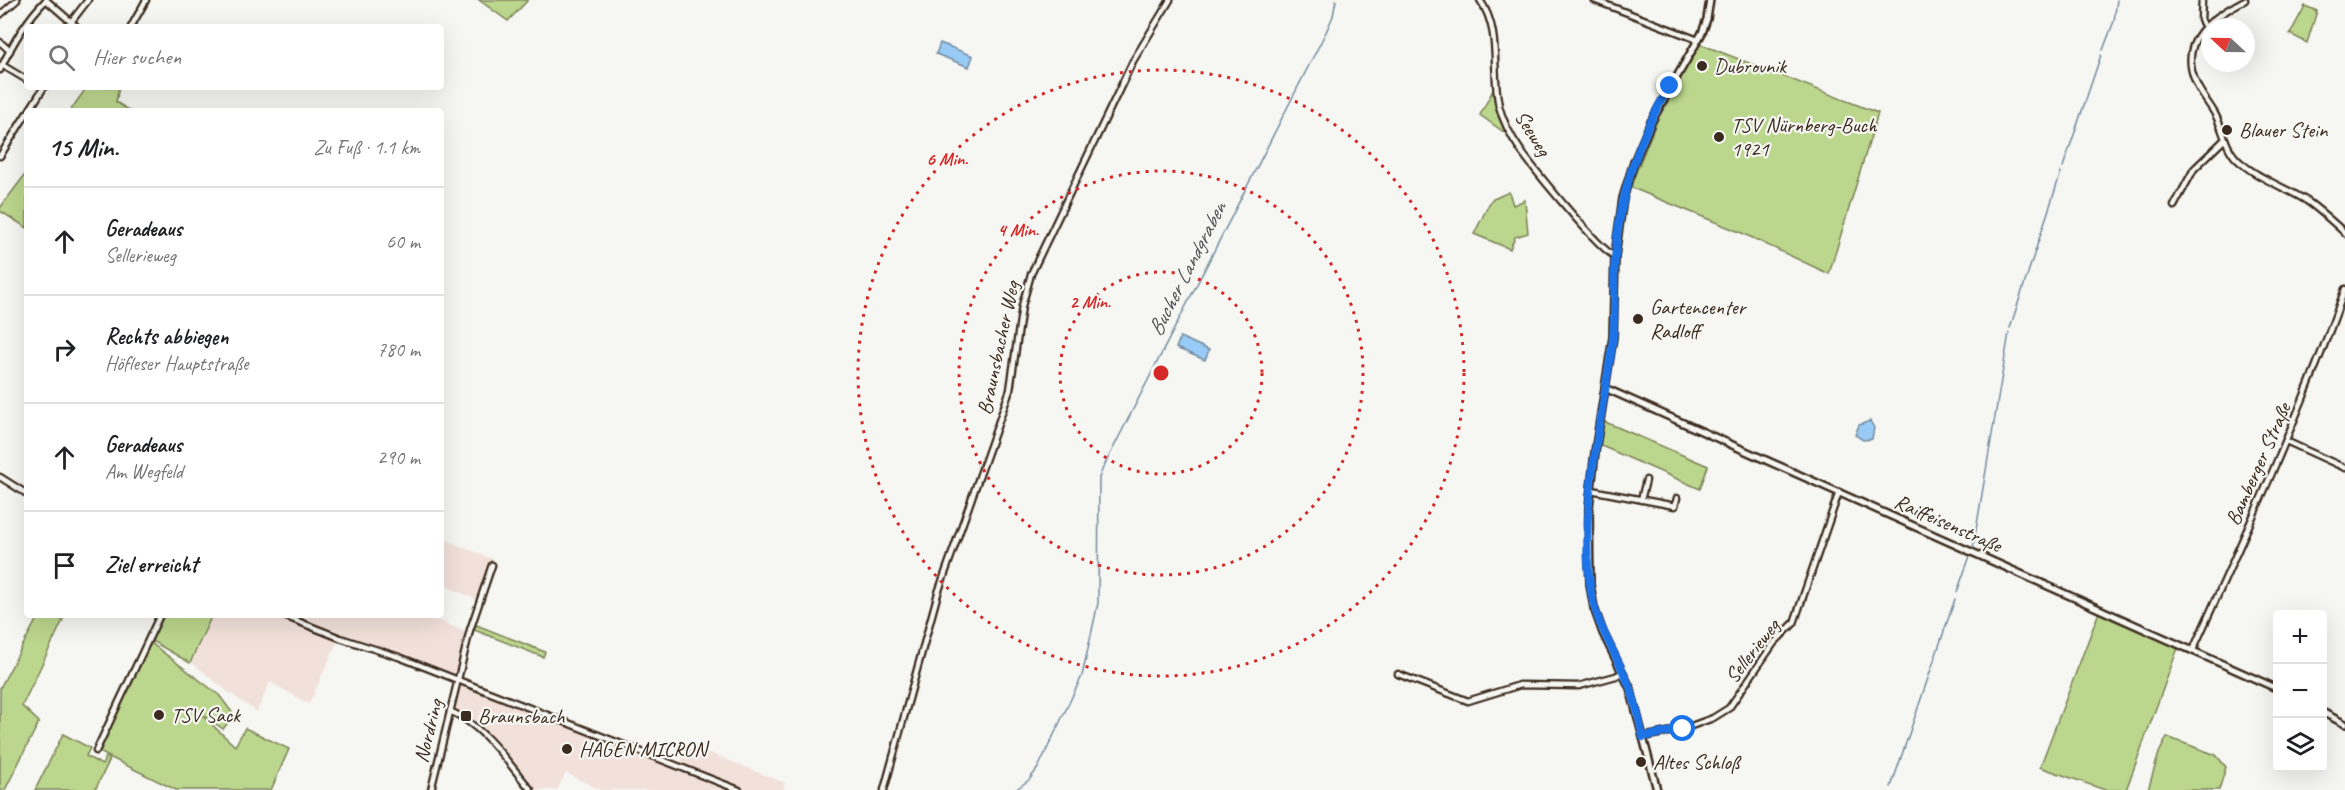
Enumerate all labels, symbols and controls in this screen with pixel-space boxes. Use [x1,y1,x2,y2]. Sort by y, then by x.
north arrow [2201,18,2255,72]
search box [24,24,444,90]
icon: search [45,41,78,74]
text: Hier suchen [93,43,181,71]
place label: Dubrovnik [1714,53,1787,79]
marker: Dubrovnik [1695,59,1709,73]
route end [1656,72,1682,98]
street label: Seeweg [1509,106,1558,162]
place label: TSV Nürnberg-Buch 1921 [1731,112,1878,162]
place label: Blauer Stein [2239,117,2328,143]
marker: Blauer Stein [2220,123,2234,137]
marker: TSV Nürnberg-Buch 1921 [1712,130,1726,144]
text: 15 Min. [48,131,119,164]
text: Zu Fuß · 1.1 km [313,135,420,160]
text: 6 Min. [926,148,968,170]
water label: Bucher Landgraben [1141,195,1234,341]
text: Geradeaus [105,215,182,243]
text: 4 Min. [997,219,1039,241]
icon: ahead [48,225,81,258]
text: 60 m [386,229,420,254]
text: Sellerieweg [105,243,176,268]
street label: Braunsbacher Weg [971,278,1025,417]
text: 2 Min. [1069,291,1111,313]
place label: Gartencenter Radloff [1650,294,1748,344]
marker: Gartencenter Radloff [1631,312,1645,326]
text: Rechts abbiegen [105,323,228,351]
icon: right [48,333,81,366]
text: 780 m [377,337,420,362]
text: Höfleser Hauptstraße [105,351,249,376]
centre of rings [1151,363,1171,383]
street label: Bamberger Straße [2219,397,2297,529]
text: Geradeaus [105,431,182,459]
icon: ahead [48,441,81,474]
text: 290 m [377,445,420,470]
text: Am Wegfeld [105,459,183,484]
street label: Raiffeisenstraße [1890,488,2007,559]
icon: arrive [48,549,81,582]
text: Ziel erreicht [105,551,198,579]
map controls [2273,610,2327,772]
button: + [2273,610,2327,664]
street label: Sellerieweg [1719,613,1786,688]
button: − [2273,664,2327,718]
street label: Nordring [408,695,449,765]
place label: TSV Sack [171,702,241,728]
place label: Braunsbach [478,703,565,729]
marker: TSV Sack [152,708,166,722]
marker: Braunsbach [459,709,473,723]
route start [1669,715,1695,741]
button: layers [2273,718,2327,772]
place label: HAGEN MICRON [579,736,710,762]
marker: HAGEN MICRON [560,742,574,756]
place label: Altes Schloß [1653,749,1742,775]
marker: Altes Schloß [1634,755,1648,769]

